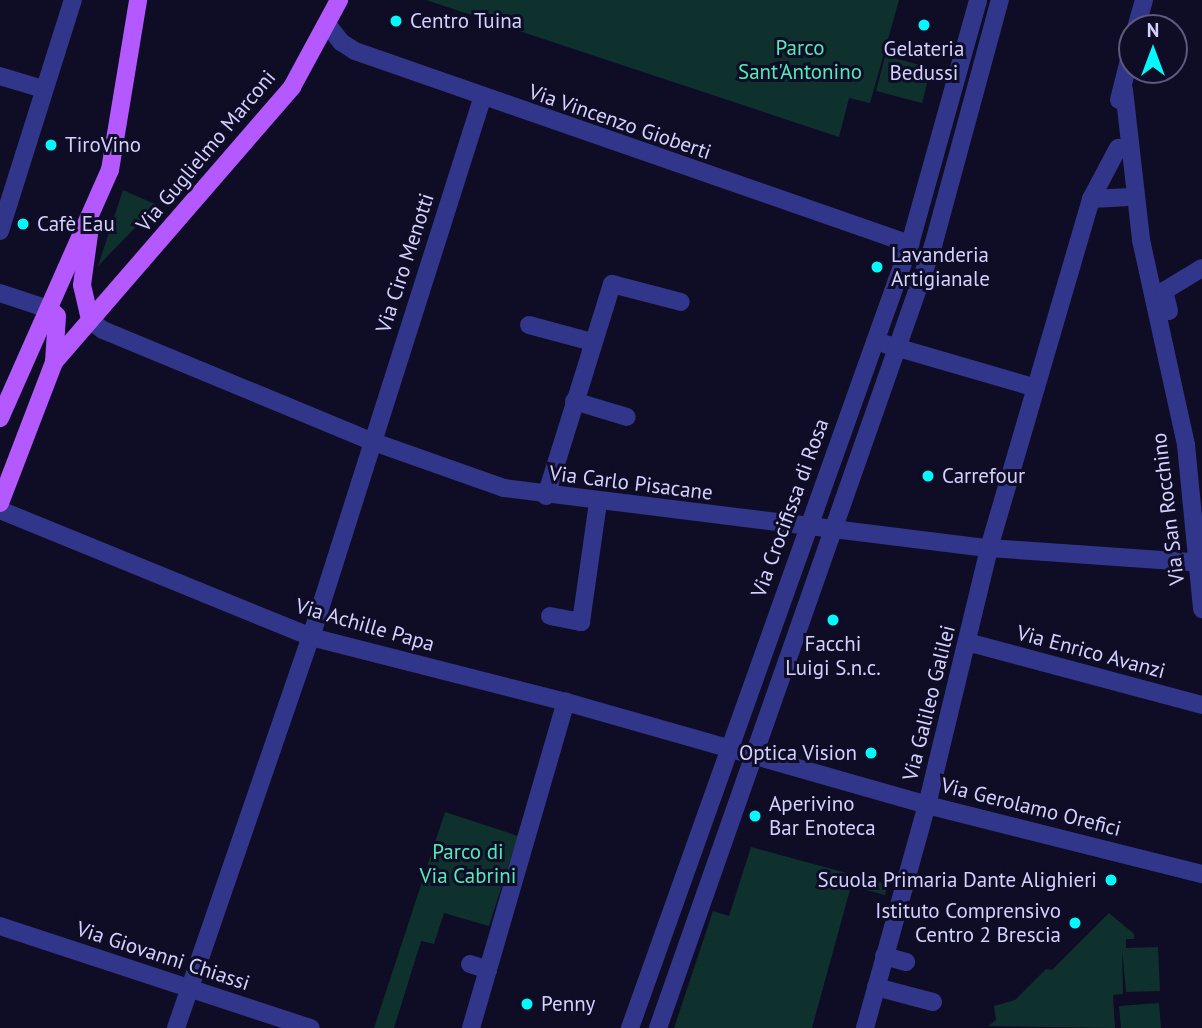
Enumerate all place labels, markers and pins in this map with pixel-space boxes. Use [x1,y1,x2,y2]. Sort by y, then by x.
place label: Centro Tuina [410,8,523,34]
marker: Centro Tuina [388,13,404,29]
marker: Gelateria Bedussi [916,17,932,33]
place label: Gelateria Bedussi [884,36,964,86]
place label: TiroVino [65,132,141,158]
marker: TiroVino [43,137,59,153]
place label: Cafè Eau [37,211,115,237]
marker: Cafè Eau [15,216,31,232]
place label: Lavanderia Artigianale [891,242,990,292]
marker: Lavanderia Artigianale [869,259,885,275]
place label: Carrefour [942,463,1025,489]
marker: Carrefour [920,468,936,484]
marker: Facchi Luigi S.n.c. [825,612,841,628]
place label: Facchi Luigi S.n.c. [785,631,881,681]
place label: Optica Vision [738,740,857,766]
marker: Optica Vision [863,745,879,761]
place label: Aperivino Bar Enoteca [769,791,876,841]
marker: Aperivino Bar Enoteca [747,808,763,824]
place label: Scuola Primaria Dante Alighieri [817,867,1097,893]
marker: Scuola Primaria Dante Alighieri [1103,872,1119,888]
place label: Istituto Comprensivo Centro 2 Brescia [875,898,1061,948]
marker: Istituto Comprensivo Centro 2 Brescia [1067,915,1083,931]
place label: Penny [541,991,595,1017]
marker: Penny [519,996,535,1012]

